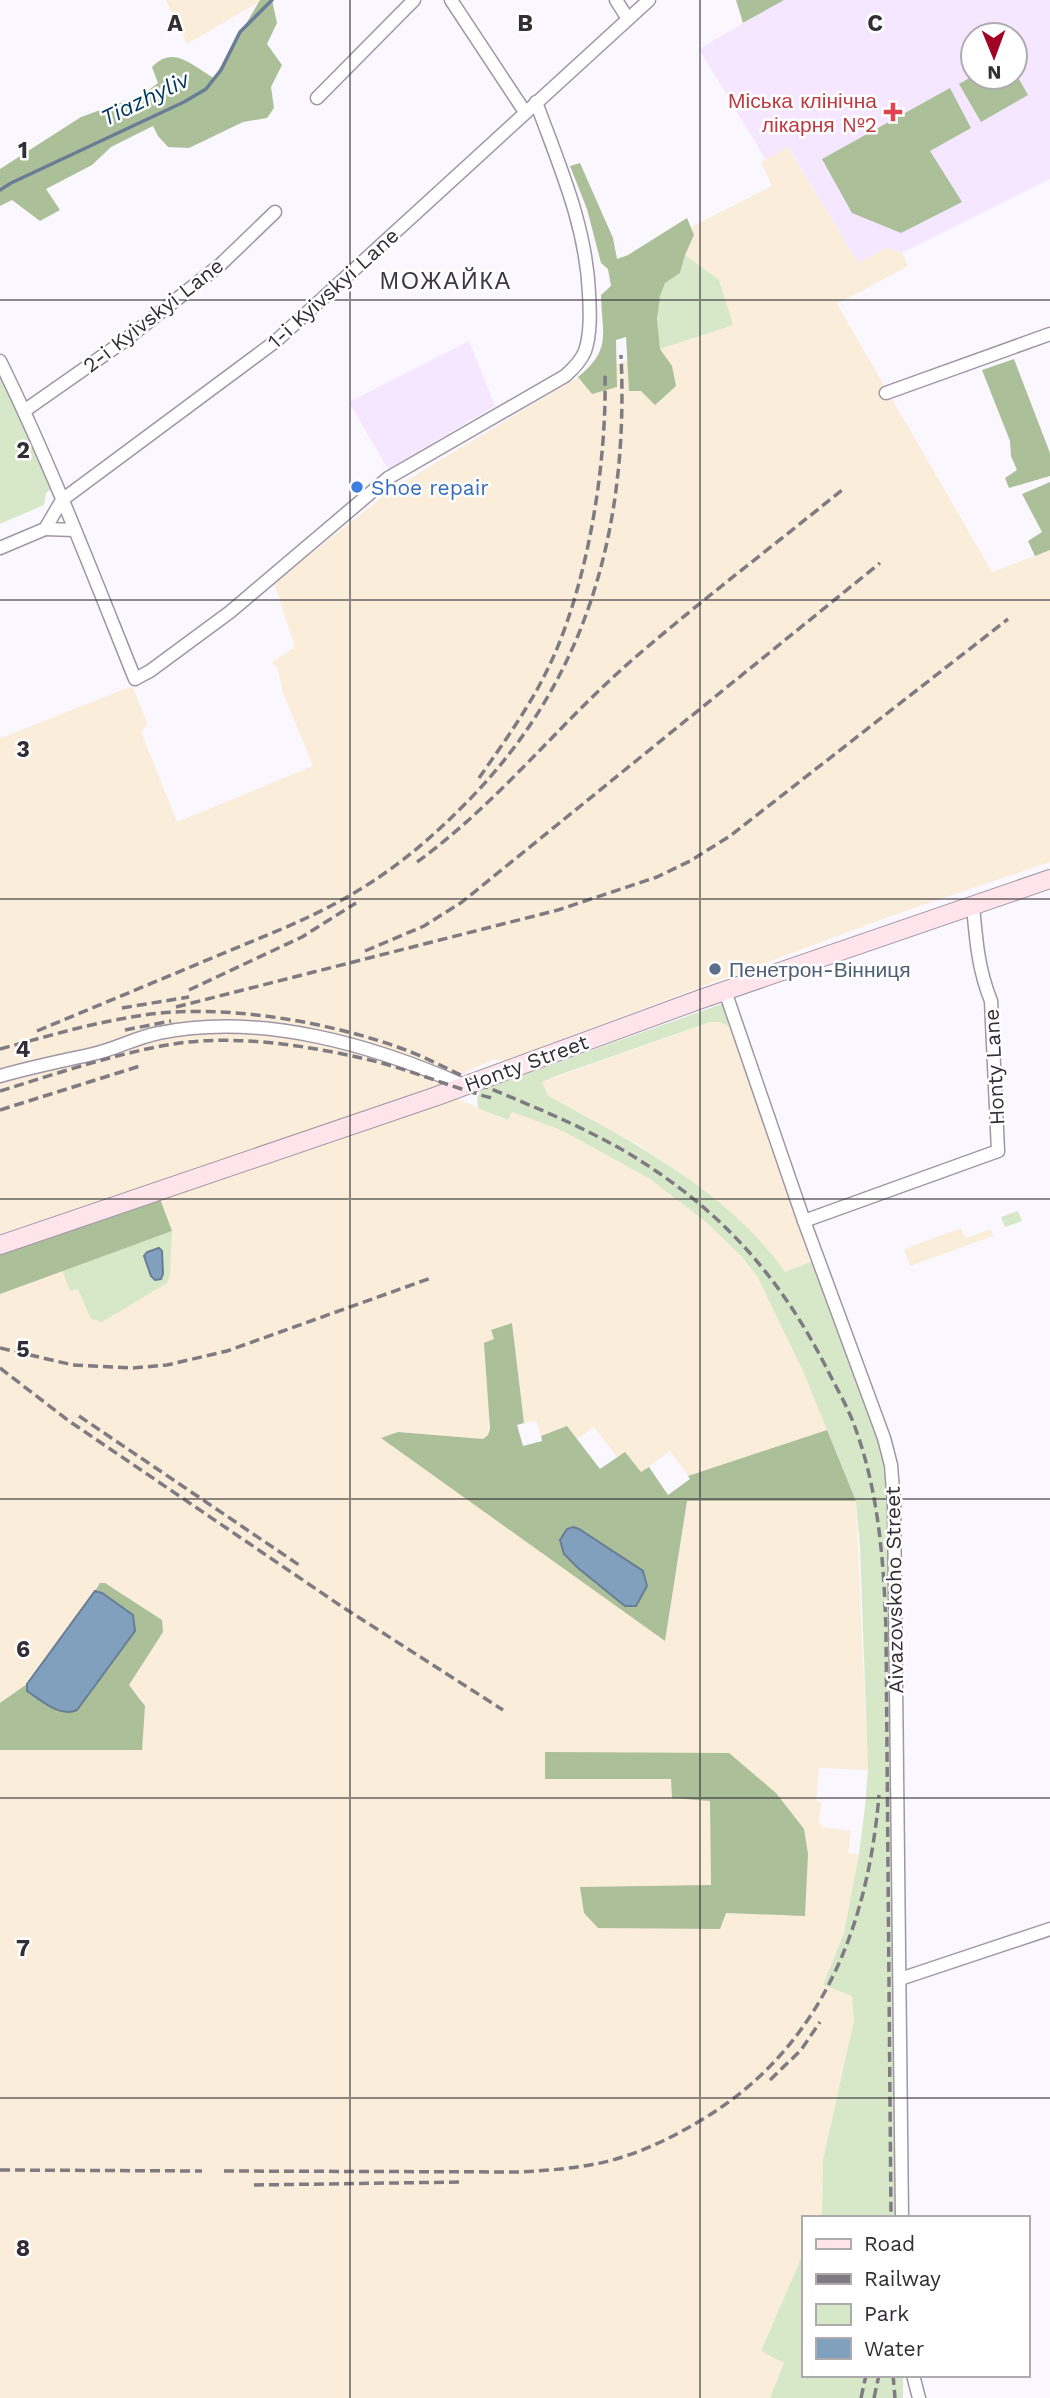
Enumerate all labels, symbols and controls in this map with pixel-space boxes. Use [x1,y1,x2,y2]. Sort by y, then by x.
text: A [167,10,183,37]
text: B [517,10,533,37]
text: C [867,10,883,37]
north arrow [959,21,1029,91]
text: N [987,61,1002,84]
water label: Tiazhyliv [97,65,195,132]
place label: Міська клінічна лікарня №2 [728,88,877,137]
marker: Міська клінічна лікарня №2 [883,102,903,122]
text: 1 [18,137,28,164]
street label: 1-i Kyivskyi Lane [262,223,404,353]
street label: 2-i Kyivskyi Lane [78,252,228,378]
district label: МОЖАЙКА [380,267,512,295]
text: 2 [16,437,30,464]
place label: Shoe repair [371,475,489,500]
marker: Shoe repair [349,479,365,495]
text: 3 [16,736,30,763]
place label: Пенетрон-Вінниця [729,957,911,982]
marker: Пенетрон-Вінниця [707,961,723,977]
street label: Honty Lane [978,1008,1010,1126]
street label: Honty Street [461,1029,592,1097]
text: 4 [16,1036,31,1063]
text: 5 [16,1336,30,1363]
street label: Aivazovskoho Street [880,1486,908,1694]
text: 6 [16,1636,30,1663]
text: 7 [16,1935,30,1962]
legend [802,2216,1029,2377]
text: Road [864,2231,915,2256]
text: 8 [16,2235,30,2262]
text: Railway [864,2266,941,2291]
text: Park [864,2301,909,2326]
text: Water [864,2336,925,2361]

